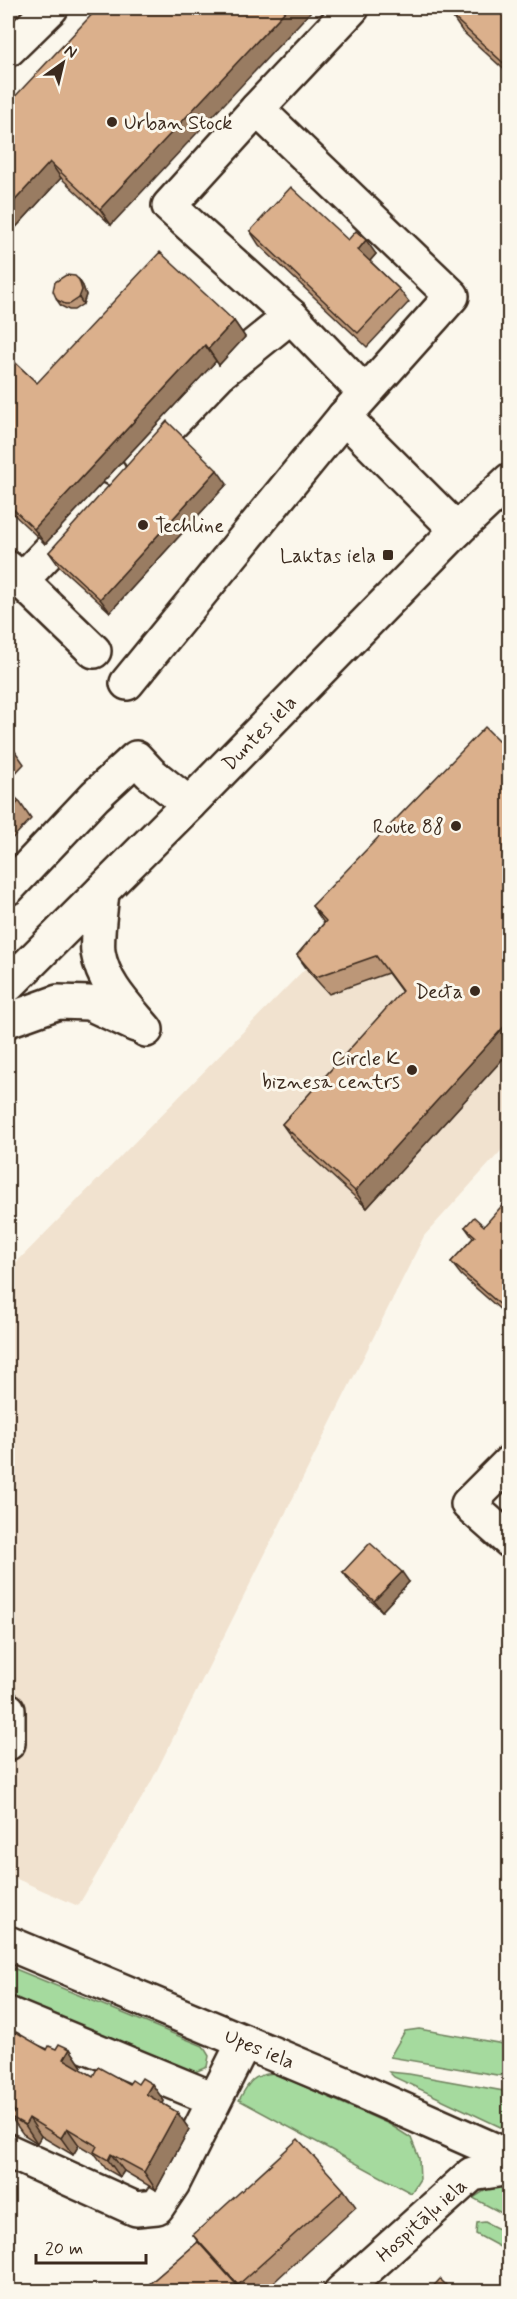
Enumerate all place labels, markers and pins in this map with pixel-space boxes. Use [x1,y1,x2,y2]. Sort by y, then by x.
place label: Urban Stock [124,110,232,137]
marker: Urban Stock [105,115,119,129]
place label: Techline [155,513,224,540]
marker: Techline [136,518,150,532]
place label: Laktas iela [280,543,376,570]
marker: Laktas iela [381,548,395,562]
place label: Route 88 [373,814,444,841]
marker: Route 88 [449,819,463,833]
place label: Decta [415,979,463,1006]
marker: Decta [468,984,482,998]
place label: Circle K biznesa centrs [262,1046,400,1096]
marker: Circle K biznesa centrs [405,1063,419,1077]

